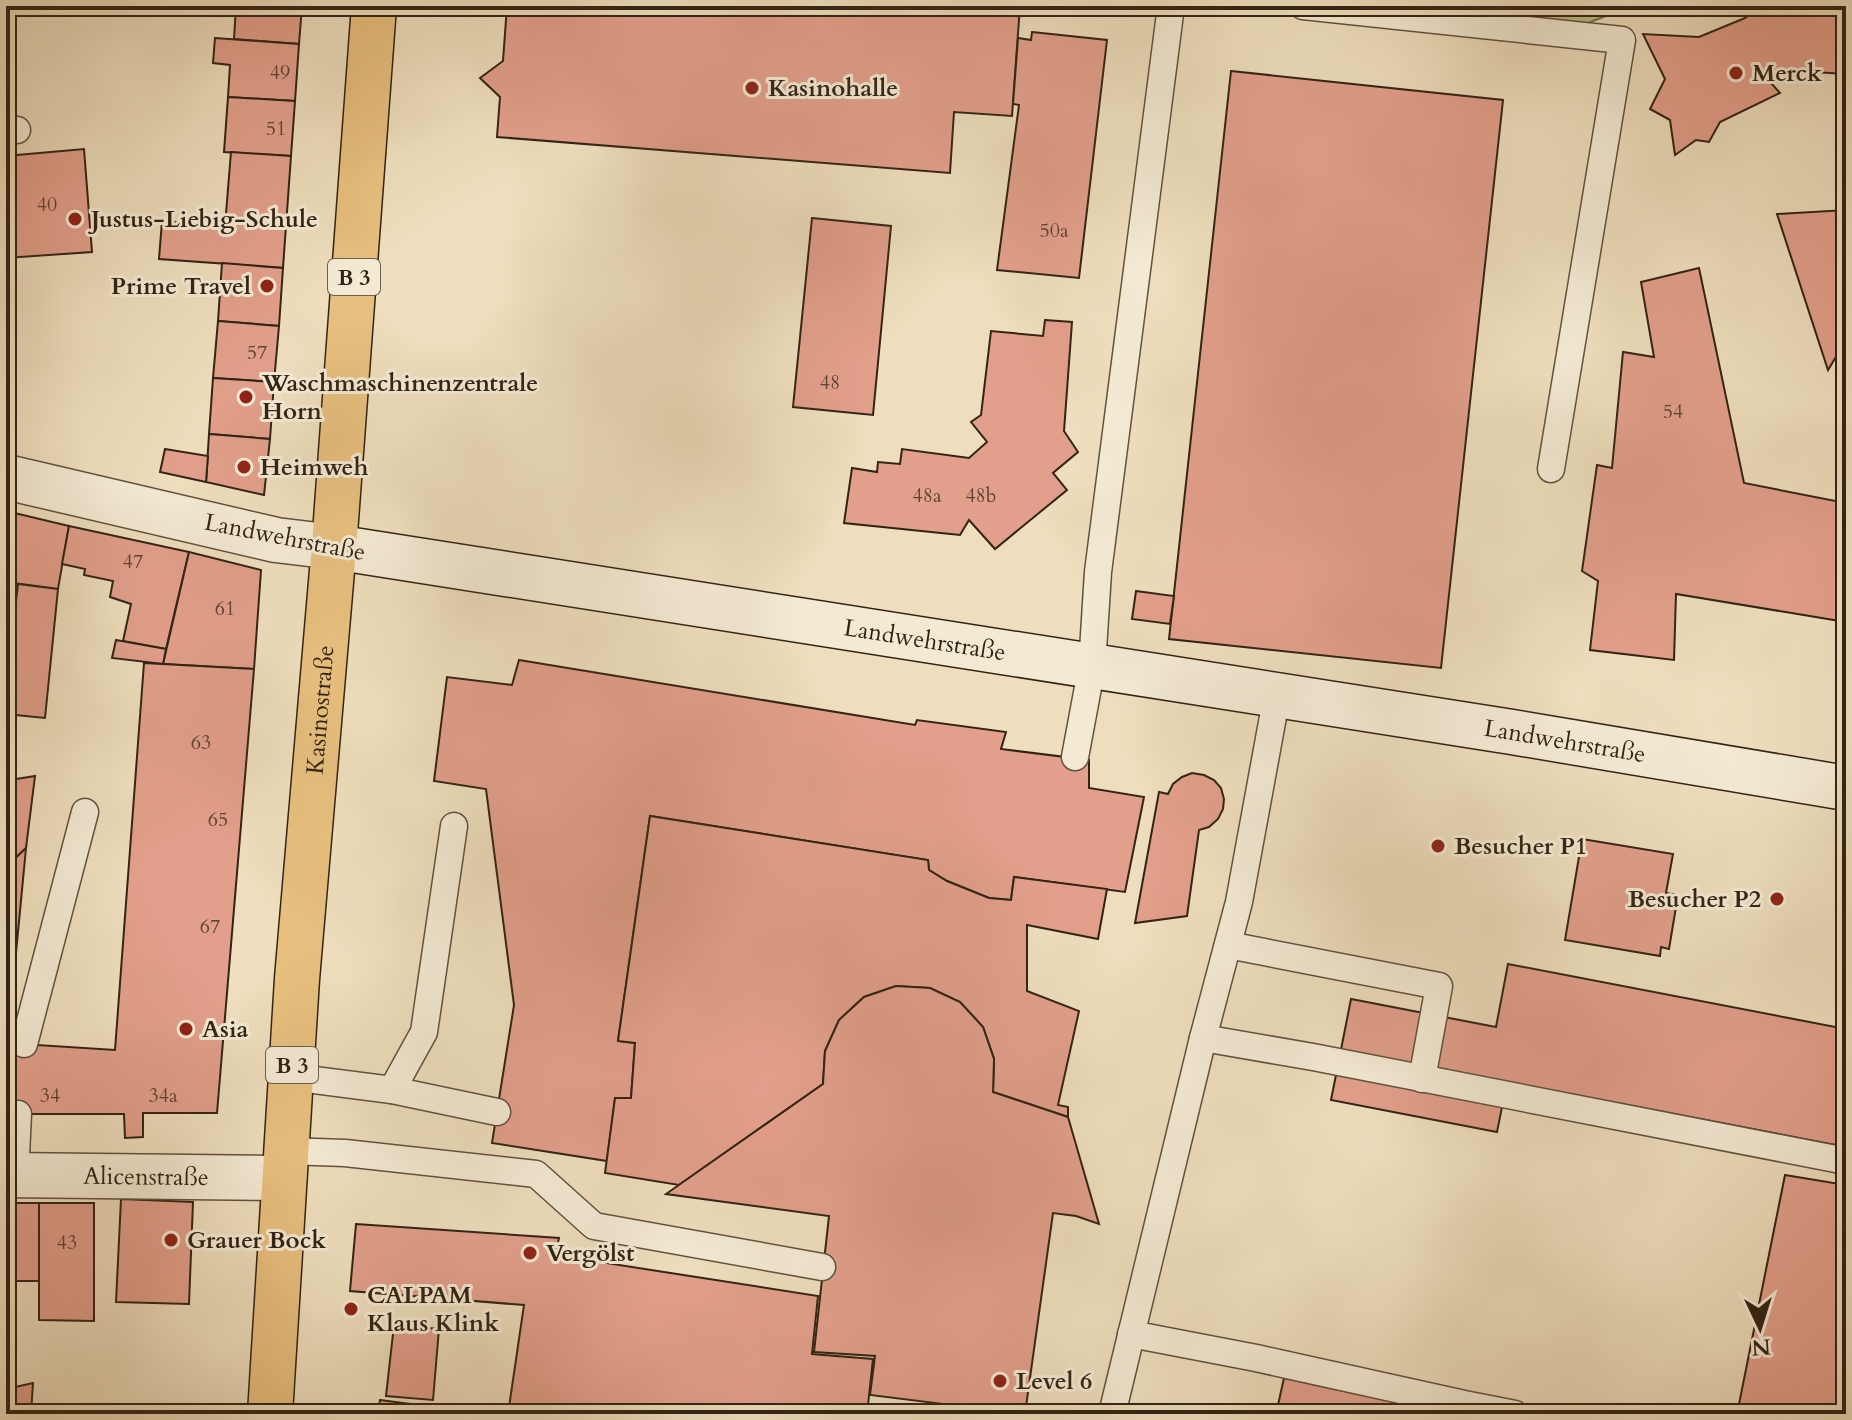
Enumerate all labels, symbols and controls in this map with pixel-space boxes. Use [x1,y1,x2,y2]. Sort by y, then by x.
place label: Merck [1752,57,1822,90]
house number: 49 [270,59,290,86]
marker: Merck [1727,64,1745,82]
place label: Kasinohalle [768,72,898,105]
marker: Kasinohalle [743,79,761,97]
house number: 51 [266,115,286,142]
house number: 40 [37,191,57,218]
place label: Justus-Liebig-Schule [88,203,318,236]
marker: Justus-Liebig-Schule [66,210,84,228]
house number: 50a [1039,217,1069,244]
road number: B 3 [328,259,380,295]
place label: Prime Travel [111,270,251,303]
marker: Prime Travel [258,277,276,295]
house number: 57 [247,339,267,366]
place label: Waschmaschinenzentrale Horn [261,367,538,428]
house number: 48 [820,369,840,396]
marker: Waschmaschinenzentrale Horn [237,388,255,406]
house number: 54 [1663,398,1683,425]
place label: Heimweh [260,451,368,484]
marker: Heimweh [235,458,253,476]
house number: 48a [912,482,942,509]
house number: 48b [965,482,997,509]
street label: Landwehrstraße [202,506,368,569]
house number: 47 [123,548,143,575]
house number: 61 [215,595,235,622]
street label: Landwehrstraße [841,611,1008,669]
street label: Kasinostraße [299,644,343,776]
street label: Landwehrstraße [1482,712,1648,771]
house number: 63 [191,729,211,756]
house number: 65 [208,806,228,833]
place label: Besucher P1 [1454,830,1587,863]
marker: Besucher P1 [1429,837,1447,855]
place label: Besucher P2 [1628,883,1761,916]
marker: Besucher P2 [1768,890,1786,908]
house number: 67 [200,913,220,940]
place label: Asia [202,1013,249,1046]
marker: Asia [177,1020,195,1038]
road number: B 3 [266,1047,318,1083]
house number: 34 [40,1082,60,1109]
house number: 34a [148,1082,178,1109]
street label: Alicenstraße [83,1160,209,1194]
place label: Grauer Bock [187,1224,326,1257]
house number: 43 [57,1229,77,1256]
marker: Grauer Bock [162,1231,180,1249]
place label: Vergölst [546,1237,635,1270]
marker: Vergölst [521,1244,539,1262]
place label: CALPAM Klaus Klink [367,1279,499,1340]
north arrow [1720,1288,1800,1368]
marker: CALPAM Klaus Klink [342,1300,360,1318]
text: N [1751,1331,1772,1363]
place label: Level 6 [1016,1365,1092,1398]
marker: Level 6 [991,1372,1009,1390]

